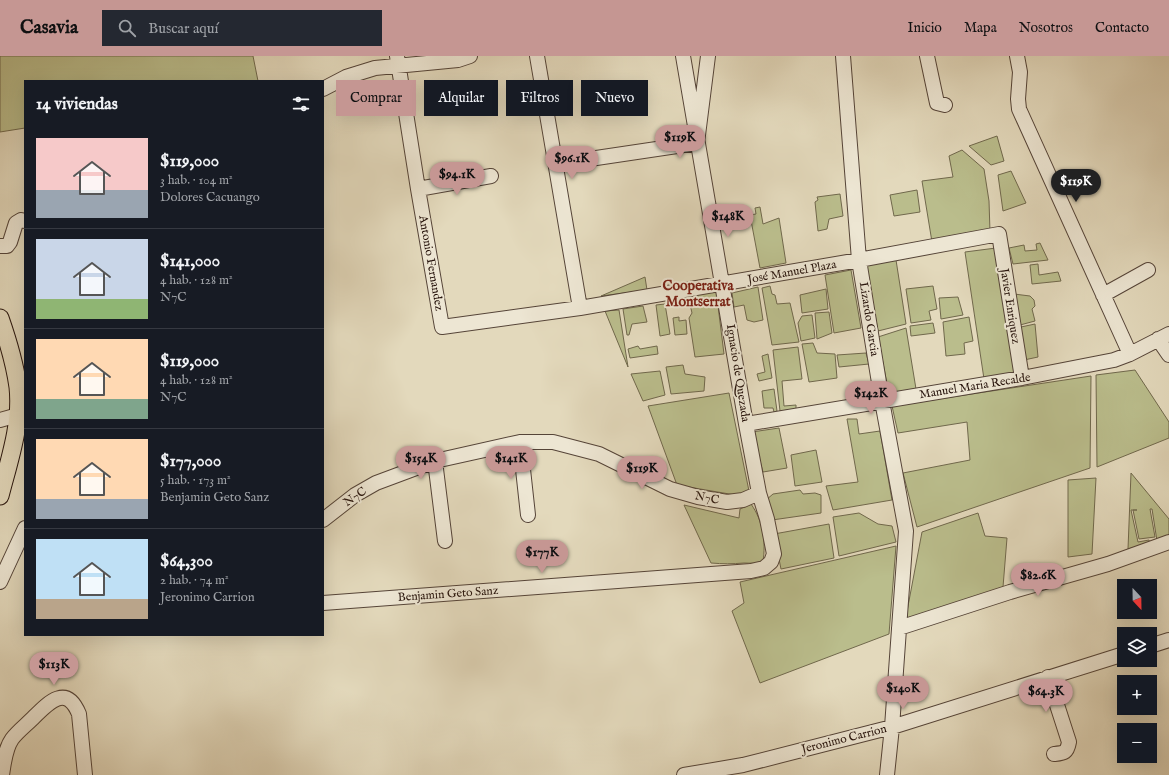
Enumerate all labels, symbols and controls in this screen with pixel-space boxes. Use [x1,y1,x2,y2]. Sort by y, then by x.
search box [102,10,382,46]
text: Casavia [20,16,78,40]
icon: search [116,17,138,39]
text: Buscar aquí [148,19,219,38]
text: Inicio [907,19,942,37]
text: Mapa [964,19,997,37]
text: Nosotros [1019,19,1073,37]
text: Contacto [1095,19,1149,37]
chip: Comprar [336,80,416,116]
chip: Alquilar [424,80,498,116]
chip: Filtros [506,80,573,116]
chip: Nuevo [581,80,648,116]
icon: filters [290,93,312,115]
text: 14 viviendas [36,94,118,115]
pin: $119K [652,125,708,159]
text: $119K [664,129,696,146]
pin: $96.1K [539,146,605,180]
text: $96.1K [554,150,590,167]
text: $119,000 [160,151,219,172]
icon: home [68,154,116,202]
pin: $94.1K [424,162,490,196]
text: $94.1K [439,166,475,183]
pin: $119K [1048,169,1104,203]
text: 3 hab. · 104 m² [160,172,233,189]
text: $119K [1060,173,1092,190]
text: Dolores Cacuango [160,189,260,206]
pin: $148K [700,204,756,238]
text: $148K [712,208,744,225]
street label: Antonio Fernandez [415,213,447,312]
text: $141,000 [160,251,220,272]
icon: home [68,255,116,303]
street label: José Manuel Plaza [744,257,839,289]
street label: Javier Enriquez [995,265,1023,345]
text: 4 hab. · 128 m² [160,272,233,289]
district label: Cooperativa Montserrat [663,277,734,311]
street label: Lizardo Garcia [856,281,882,358]
text: N7C [160,289,187,306]
street label: Ignacio de Quezada [723,323,753,424]
text: $119,000 [160,351,219,372]
icon: home [68,355,116,403]
street label: Manuel Maria Recalde [918,370,1032,402]
text: 4 hab. · 128 m² [160,372,233,389]
pin: $142K [843,381,899,415]
text: $142K [854,385,888,402]
text: N7C [160,389,187,406]
pin: $154K [393,446,449,480]
pin: $141K [483,446,539,480]
text: $154K [405,450,437,467]
text: $141K [495,450,527,467]
text: $177,000 [160,451,221,472]
icon: home [68,455,116,503]
pin: $119K [614,456,670,490]
text: $119K [626,460,658,477]
text: 5 hab. · 173 m² [160,472,231,489]
street label: N7C [341,484,370,510]
street label: N7C [694,488,721,508]
text: Benjamin Geto Sanz [160,489,269,506]
pin: $177K [514,540,570,574]
text: $177K [525,544,559,561]
text: $64,300 [160,551,213,572]
icon: home [68,555,116,603]
pin: $82.6K [1005,563,1071,597]
text: $82.6K [1020,567,1056,584]
text: 2 hab. · 74 m² [160,572,229,589]
north arrow [1117,579,1157,619]
map controls [1117,579,1157,763]
street label: Benjamin Geto Sanz [397,583,499,605]
text: Jeronimo Carrion [160,589,255,606]
button: layers [1117,627,1157,667]
pin: $113K [26,652,82,686]
text: $113K [38,656,70,673]
button: + [1117,675,1157,715]
pin: $140K [875,676,931,710]
pin: $64.3K [1013,679,1079,713]
text: $140K [886,680,920,697]
text: $64.3K [1028,683,1064,700]
street label: Jeronimo Carrion [798,721,889,758]
button: − [1117,723,1157,763]

